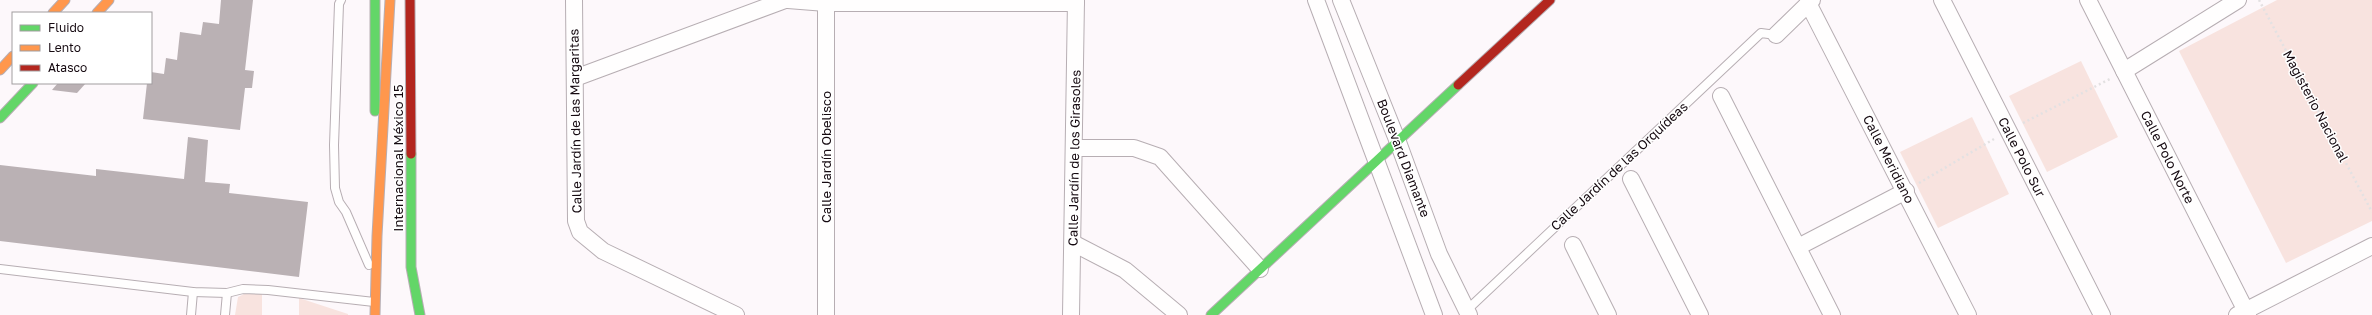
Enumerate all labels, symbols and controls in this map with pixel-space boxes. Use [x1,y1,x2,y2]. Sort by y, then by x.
legend [12,12,152,84]
text: Fluido [48,20,84,35]
street label: Calle Jardín de las Margaritas [565,28,585,213]
text: Lento [48,40,81,55]
street label: Magisterio Nacional [2280,47,2352,165]
text: Atasco [48,60,87,75]
street label: Calle Jardín de los Girasoles [1064,70,1084,246]
street label: Internacional México 15 [390,84,406,232]
street label: Calle Jardín Obelisco [818,91,834,223]
street label: Boulevard Diamante [1374,97,1434,219]
street label: Calle Jardín de las Orquídeas [1547,98,1691,234]
street label: Calle Polo Norte [2138,108,2198,206]
street label: Calle Meridiano [1860,112,1918,206]
street label: Calle Polo Sur [1995,114,2049,200]

